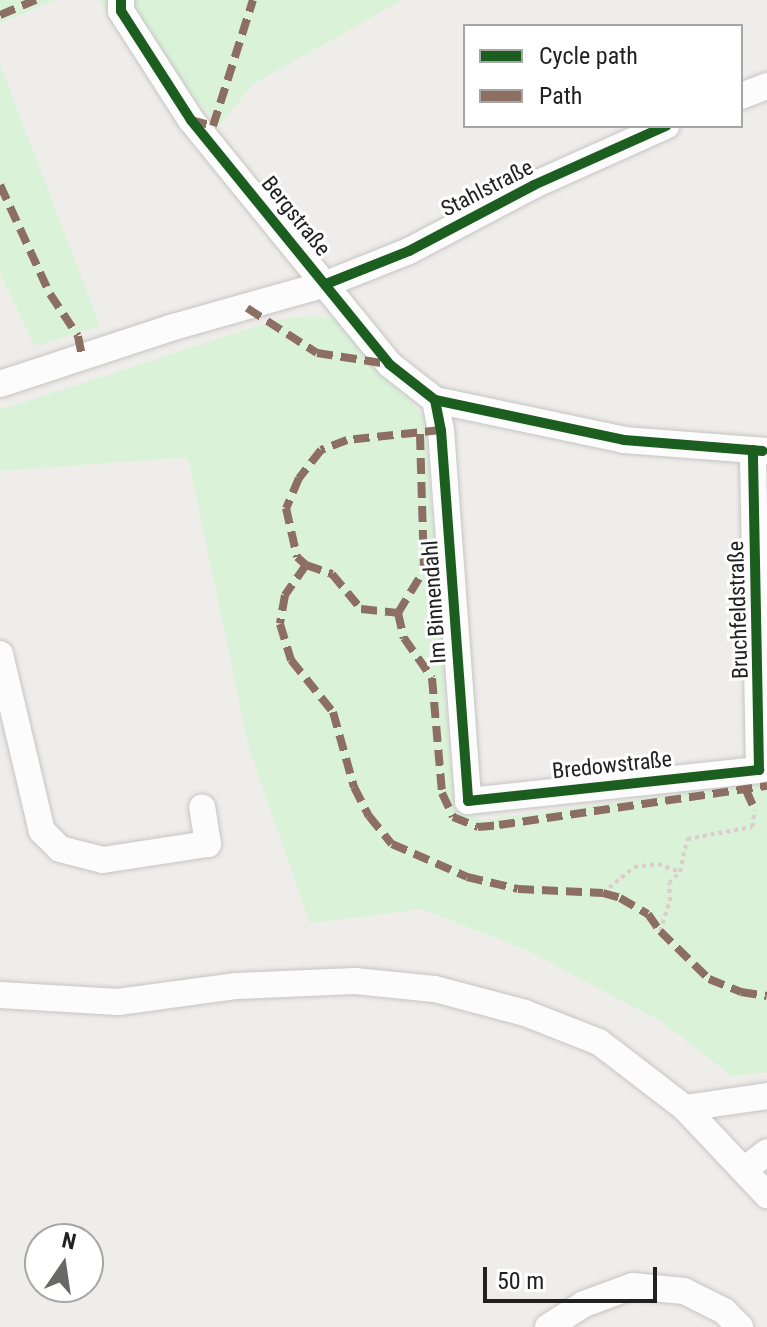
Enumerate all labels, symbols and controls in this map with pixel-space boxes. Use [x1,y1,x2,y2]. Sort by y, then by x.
legend [463,24,743,128]
text: Cycle path [539,42,638,70]
text: Path [539,82,582,110]
street label: Stahlstraße [437,154,537,222]
street label: Bergstraße [256,171,336,261]
street label: Im Binnendahl [417,539,451,665]
street label: Bruchfeldstraße [722,540,754,680]
street label: Bredowstraße [551,746,673,784]
north arrow [24,1223,104,1303]
text: N [60,1227,78,1255]
scale bar [487,1251,661,1301]
text: 50 m [497,1267,544,1295]

